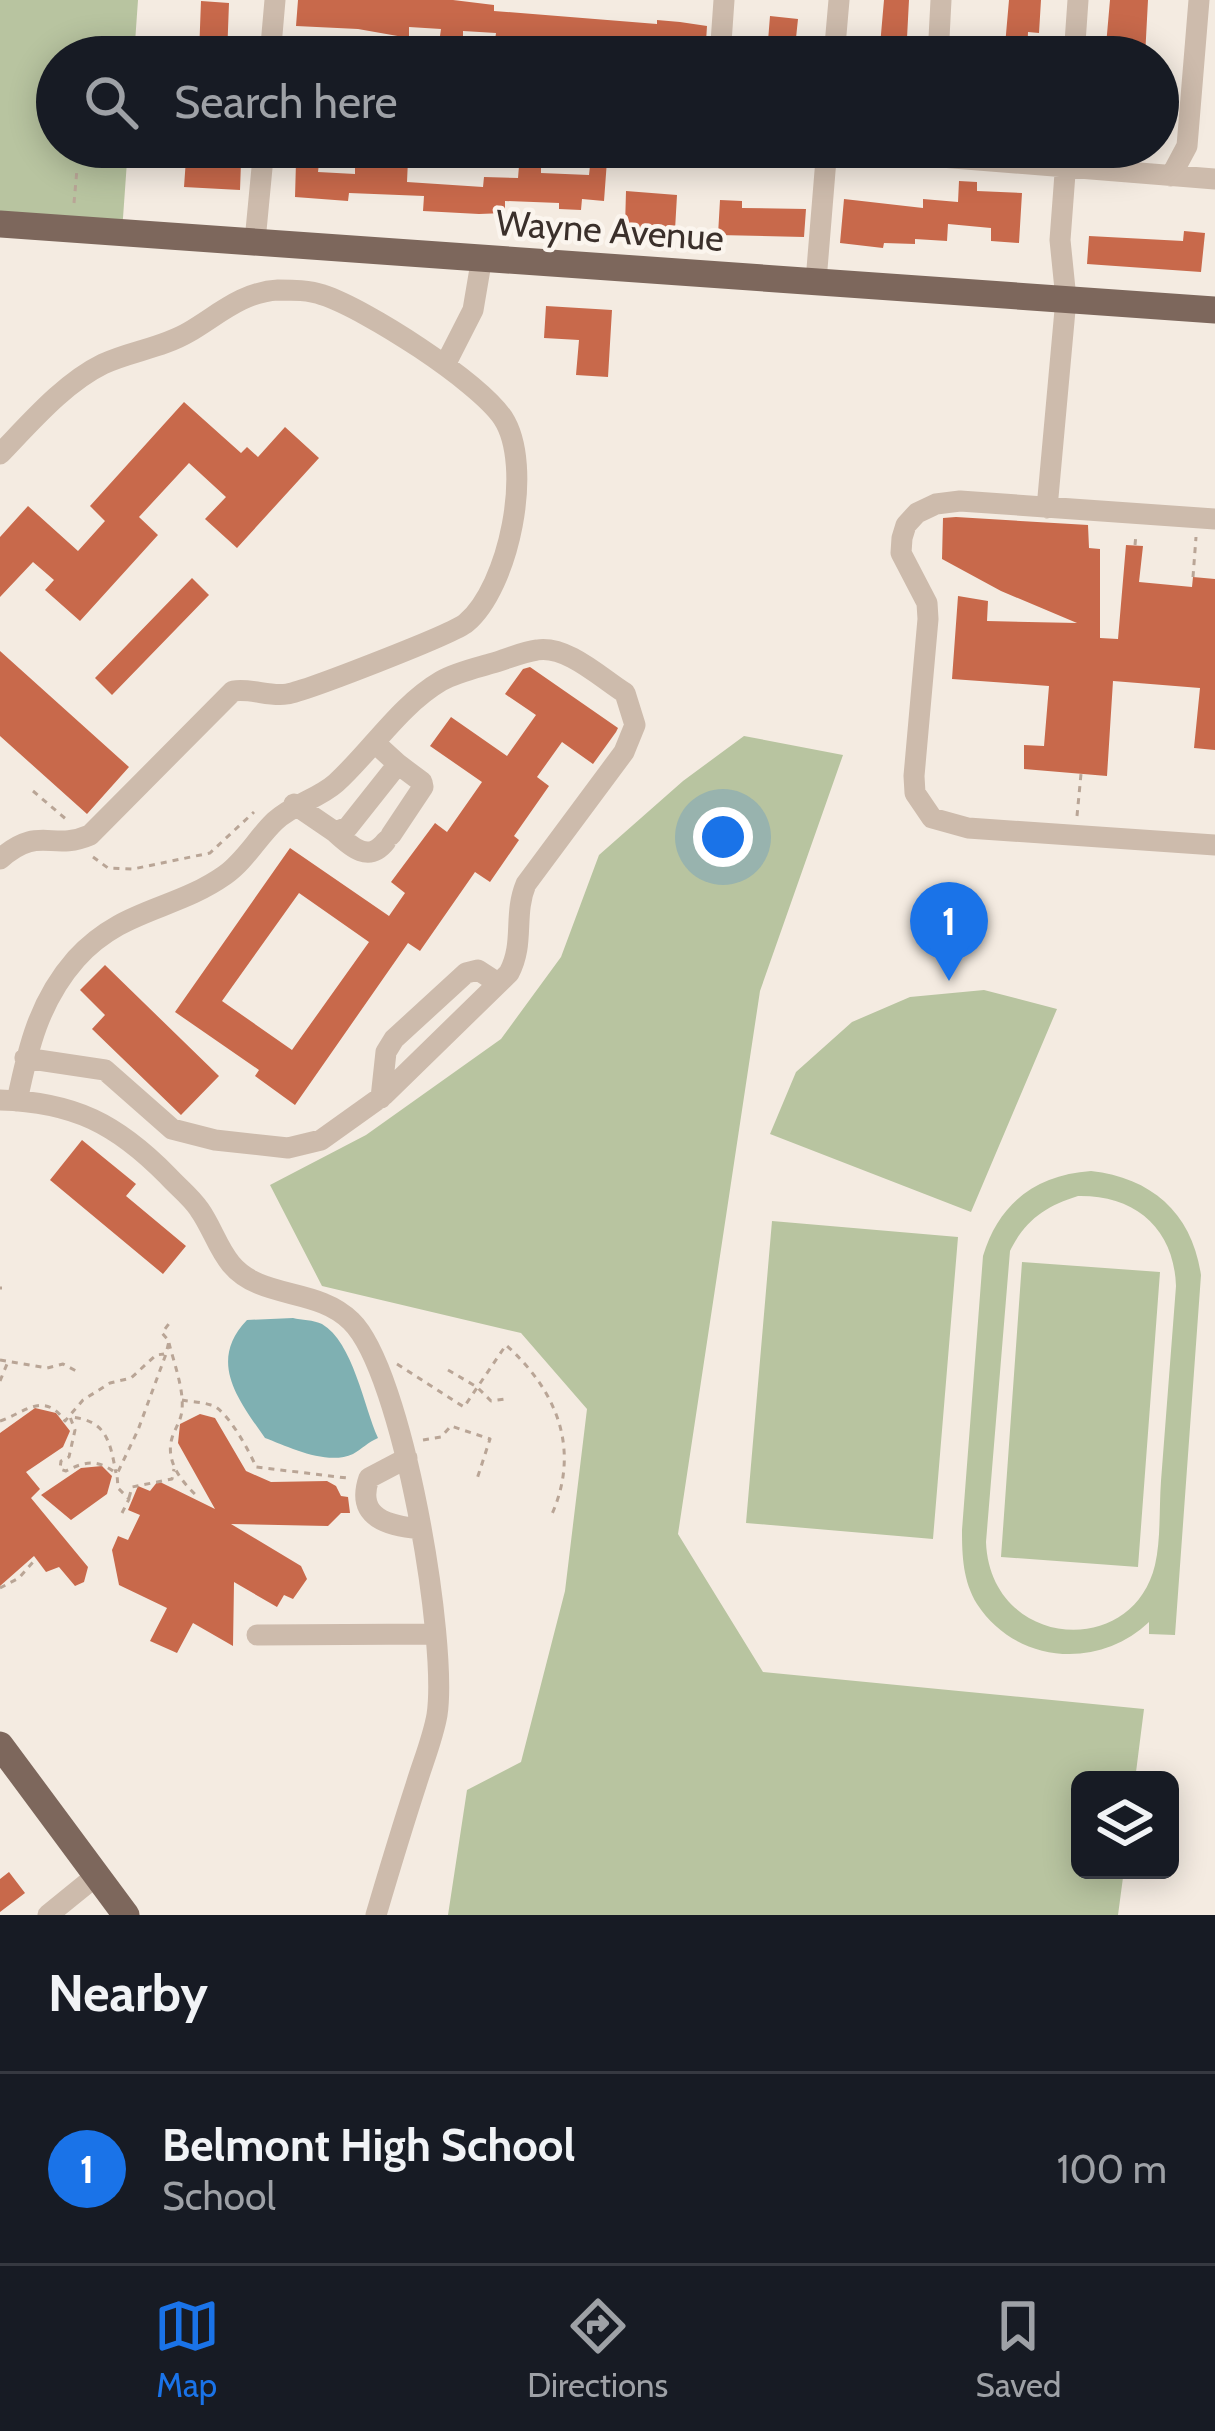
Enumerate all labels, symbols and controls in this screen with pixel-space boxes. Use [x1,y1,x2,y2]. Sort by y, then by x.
search box [36,36,1179,168]
icon: search [78,69,144,135]
text: Search here [174,75,398,129]
street label: Wayne Avenue [495,200,725,260]
your location [693,807,753,867]
pin: 1 [910,882,988,981]
map controls [1071,1771,1179,1879]
button: layers [1071,1771,1179,1879]
text: Nearby [48,1962,208,2024]
text: Belmont High School [162,2118,575,2172]
text: 1 [80,2145,94,2193]
text: 100 m [1057,2145,1167,2193]
text: School [162,2172,276,2220]
tab: Map [154,2293,220,2405]
tab: Directions [527,2293,668,2405]
tab: Saved [976,2293,1061,2405]

